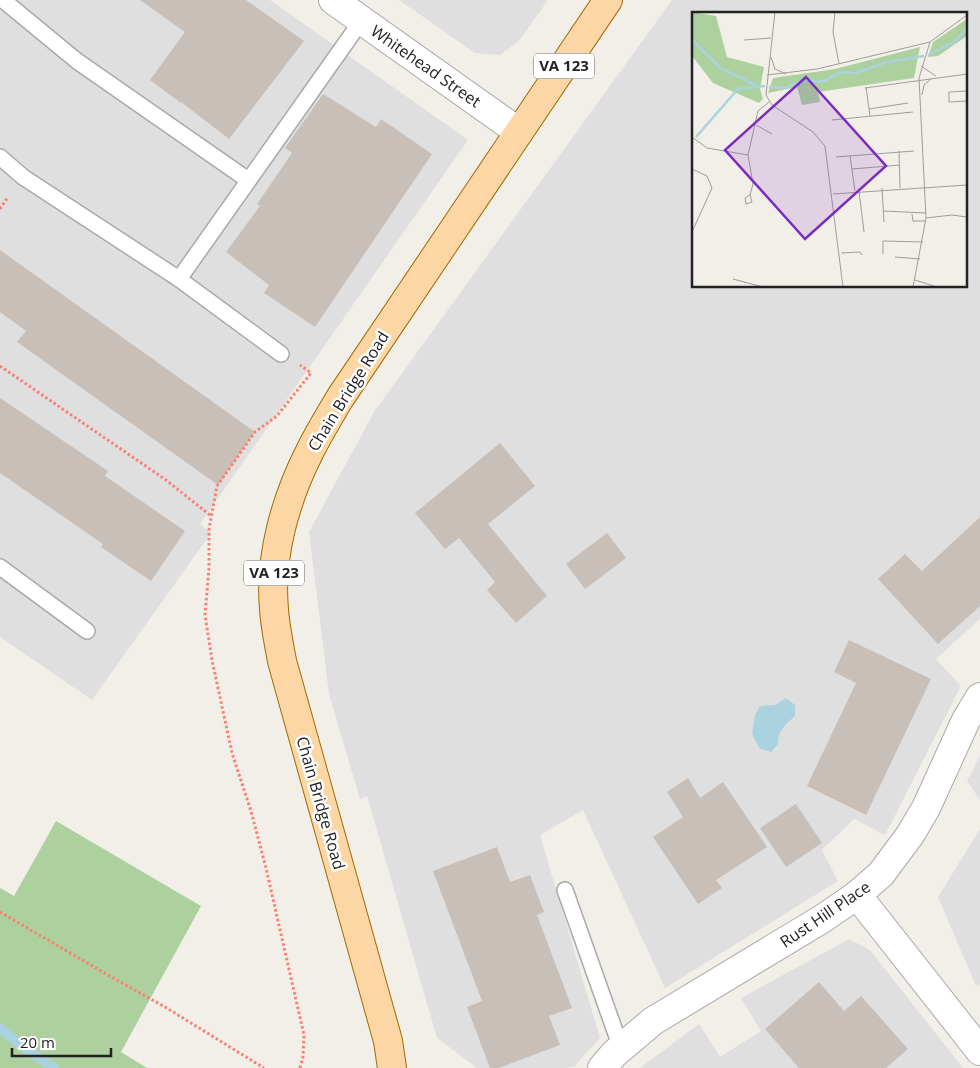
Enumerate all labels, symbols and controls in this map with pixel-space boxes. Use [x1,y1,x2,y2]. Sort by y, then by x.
inset map [692,12,968,288]
street label: Whitehead Street [367,20,486,112]
road number: VA 123 [534,54,594,78]
street label: Chain Bridge Road [302,327,394,455]
road number: VA 123 [244,560,304,586]
street label: Chain Bridge Road [291,734,351,872]
street label: Rust Hill Place [776,876,874,952]
scale bar [12,1026,111,1058]
text: 20 m [20,1032,55,1052]

